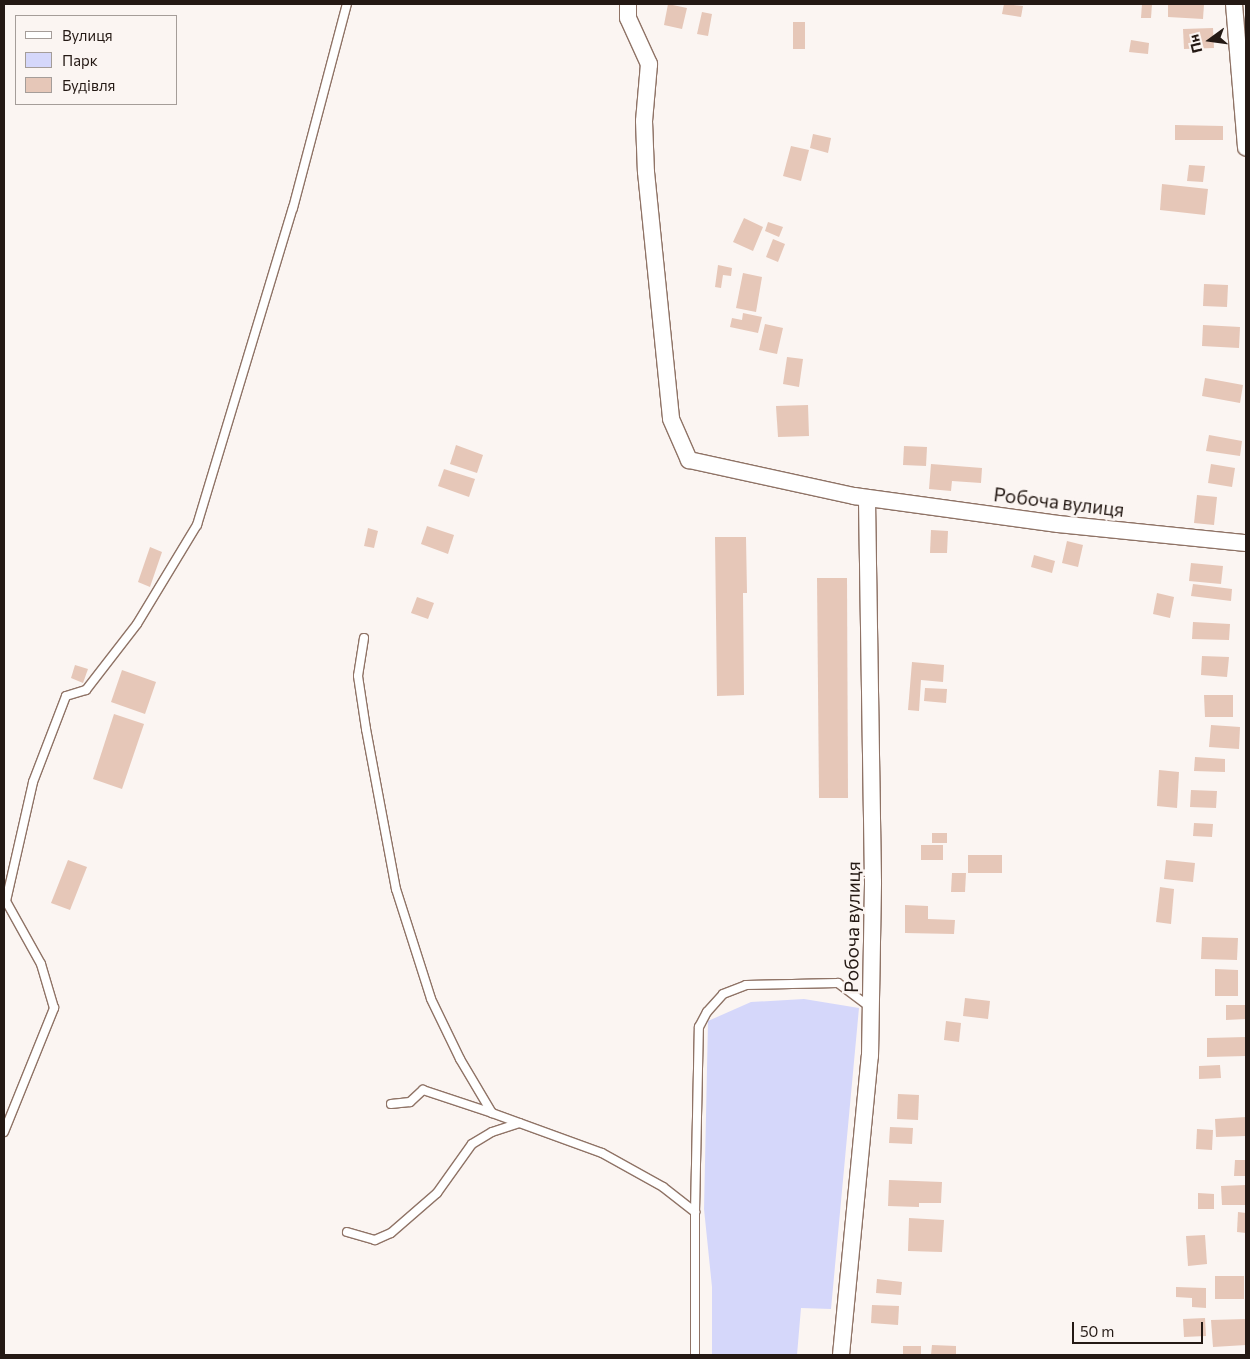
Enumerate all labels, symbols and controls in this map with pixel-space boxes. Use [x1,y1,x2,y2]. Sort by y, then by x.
legend [15,15,178,105]
north arrow [1185,15,1235,65]
text: Вулиця [62,26,113,44]
text: Пн [1184,33,1205,55]
text: Парк [62,51,98,69]
text: Будівля [62,76,115,94]
street label: Робоча вулиця [992,483,1126,521]
street label: Робоча вулиця [839,861,865,993]
scale bar [1075,1312,1206,1344]
text: 50 m [1080,1322,1114,1340]

